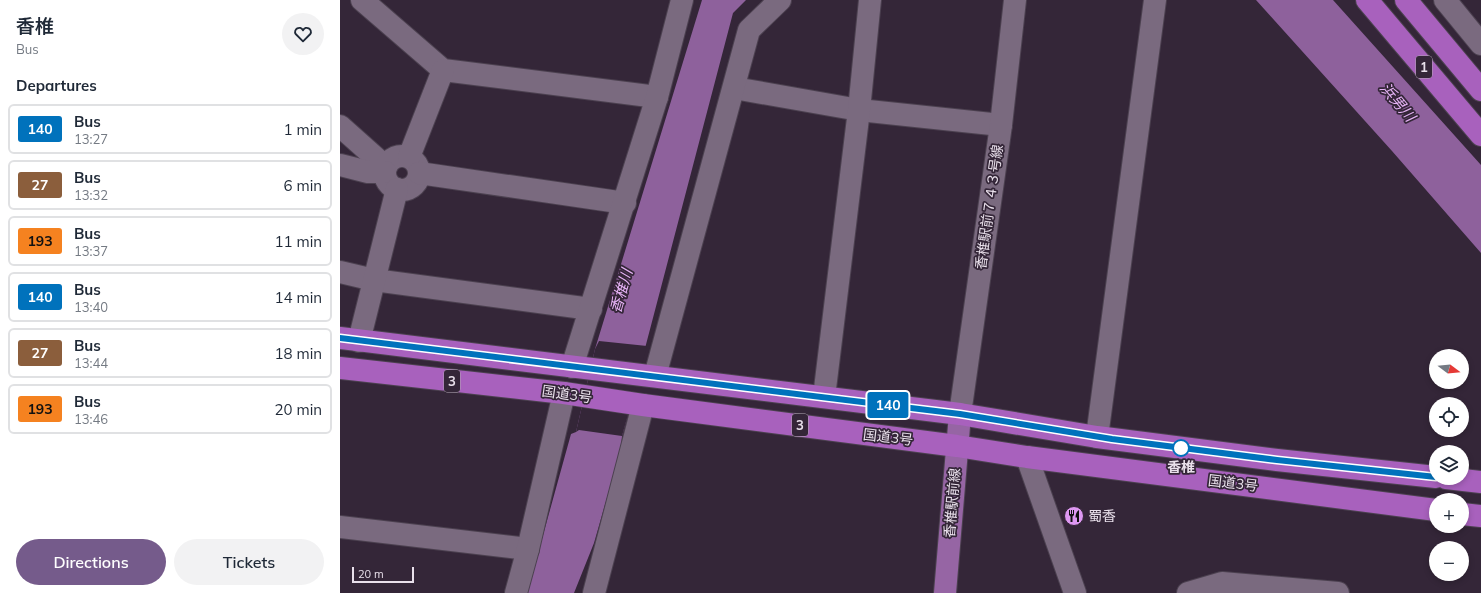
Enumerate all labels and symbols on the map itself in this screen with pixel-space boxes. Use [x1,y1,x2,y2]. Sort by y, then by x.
road number: 1 [1416,56,1432,78]
water label: 浜男川 [1376,79,1421,127]
street label: 香椎駅前７４３号線 [971,143,1007,271]
water label: 香椎川 [606,265,637,315]
north arrow [1429,349,1469,389]
road number: 3 [444,370,460,392]
street label: 国道3号 [541,382,593,406]
line badge: 140 [865,392,911,418]
road number: 3 [792,414,808,436]
street label: 国道3号 [862,425,914,449]
marker: 香椎 [1172,439,1190,457]
place label: 香椎 [1167,458,1195,476]
street label: 香椎駅前線 [940,467,964,539]
street label: 国道3号 [1207,471,1259,495]
restaurant icon: 蜀香 [1063,505,1085,527]
place label: 蜀香 [1088,507,1116,525]
scale bar [352,565,414,584]

